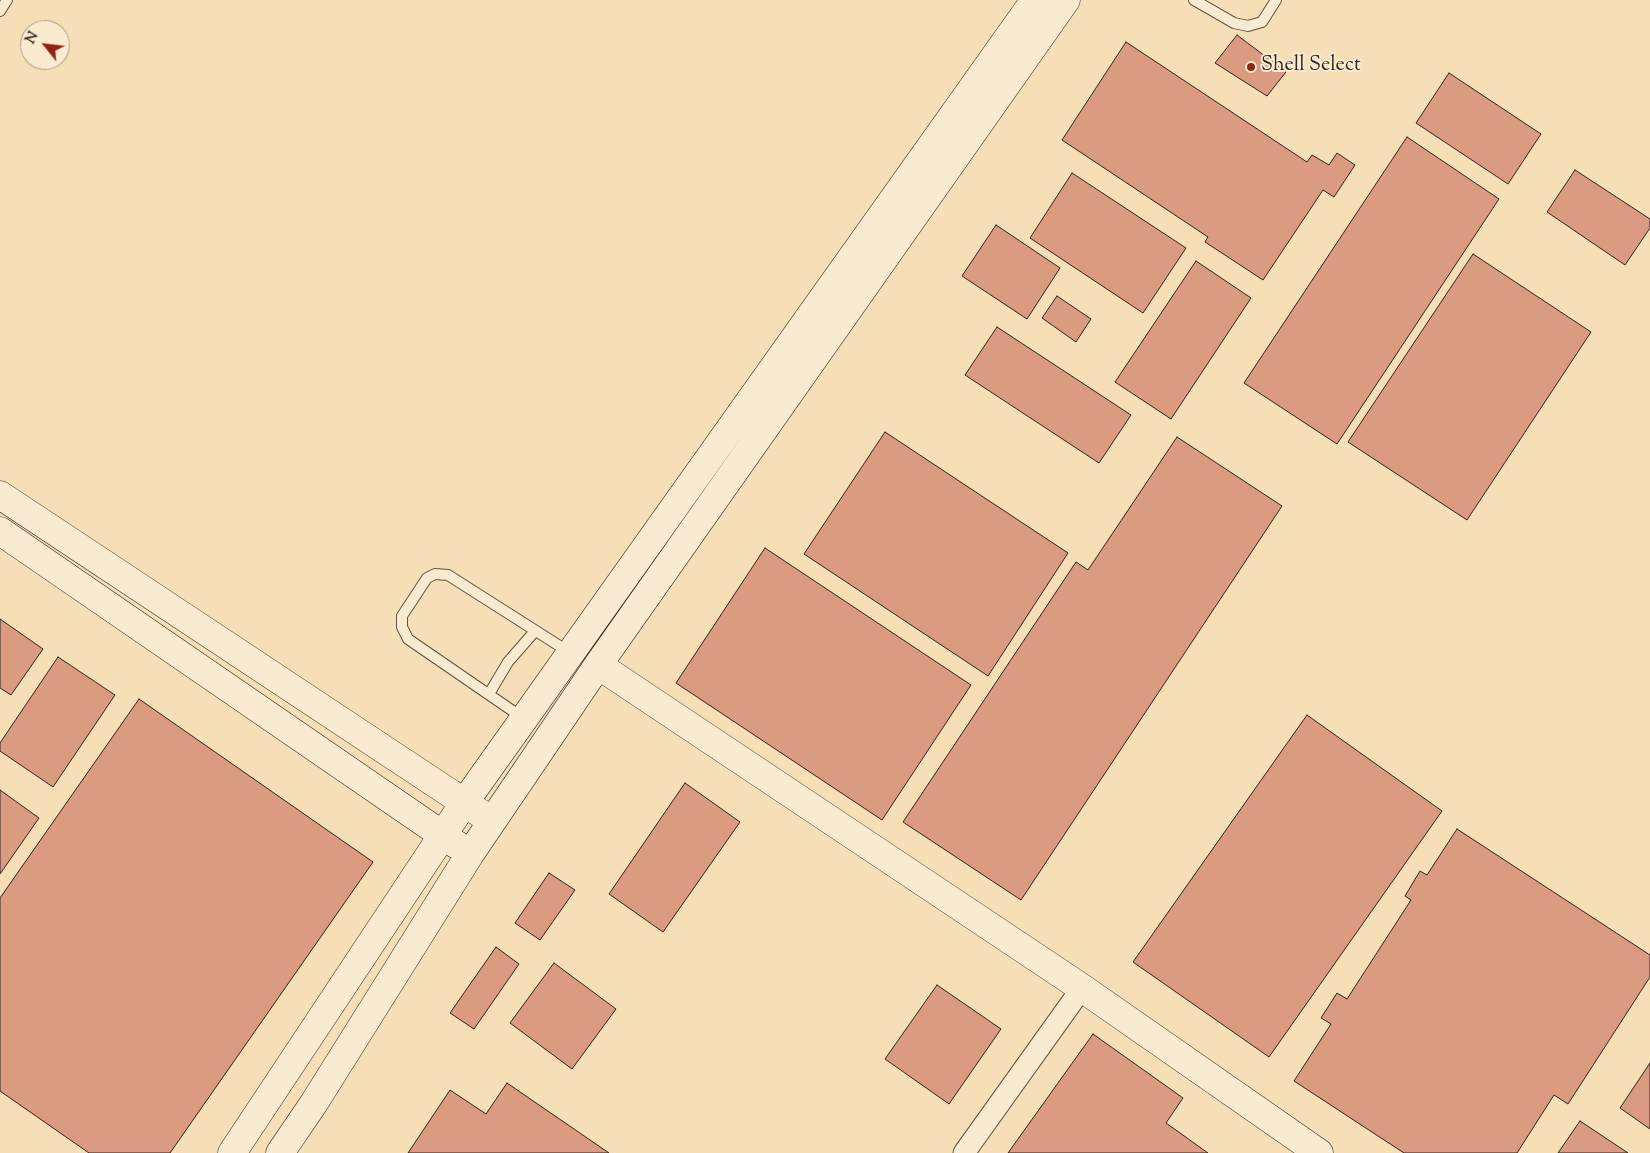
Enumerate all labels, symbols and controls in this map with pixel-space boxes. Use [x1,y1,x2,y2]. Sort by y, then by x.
north arrow [20,20,70,70]
text: N [21,28,44,48]
place label: Shell Select [1261,55,1361,79]
marker: Shell Select [1245,61,1257,73]

